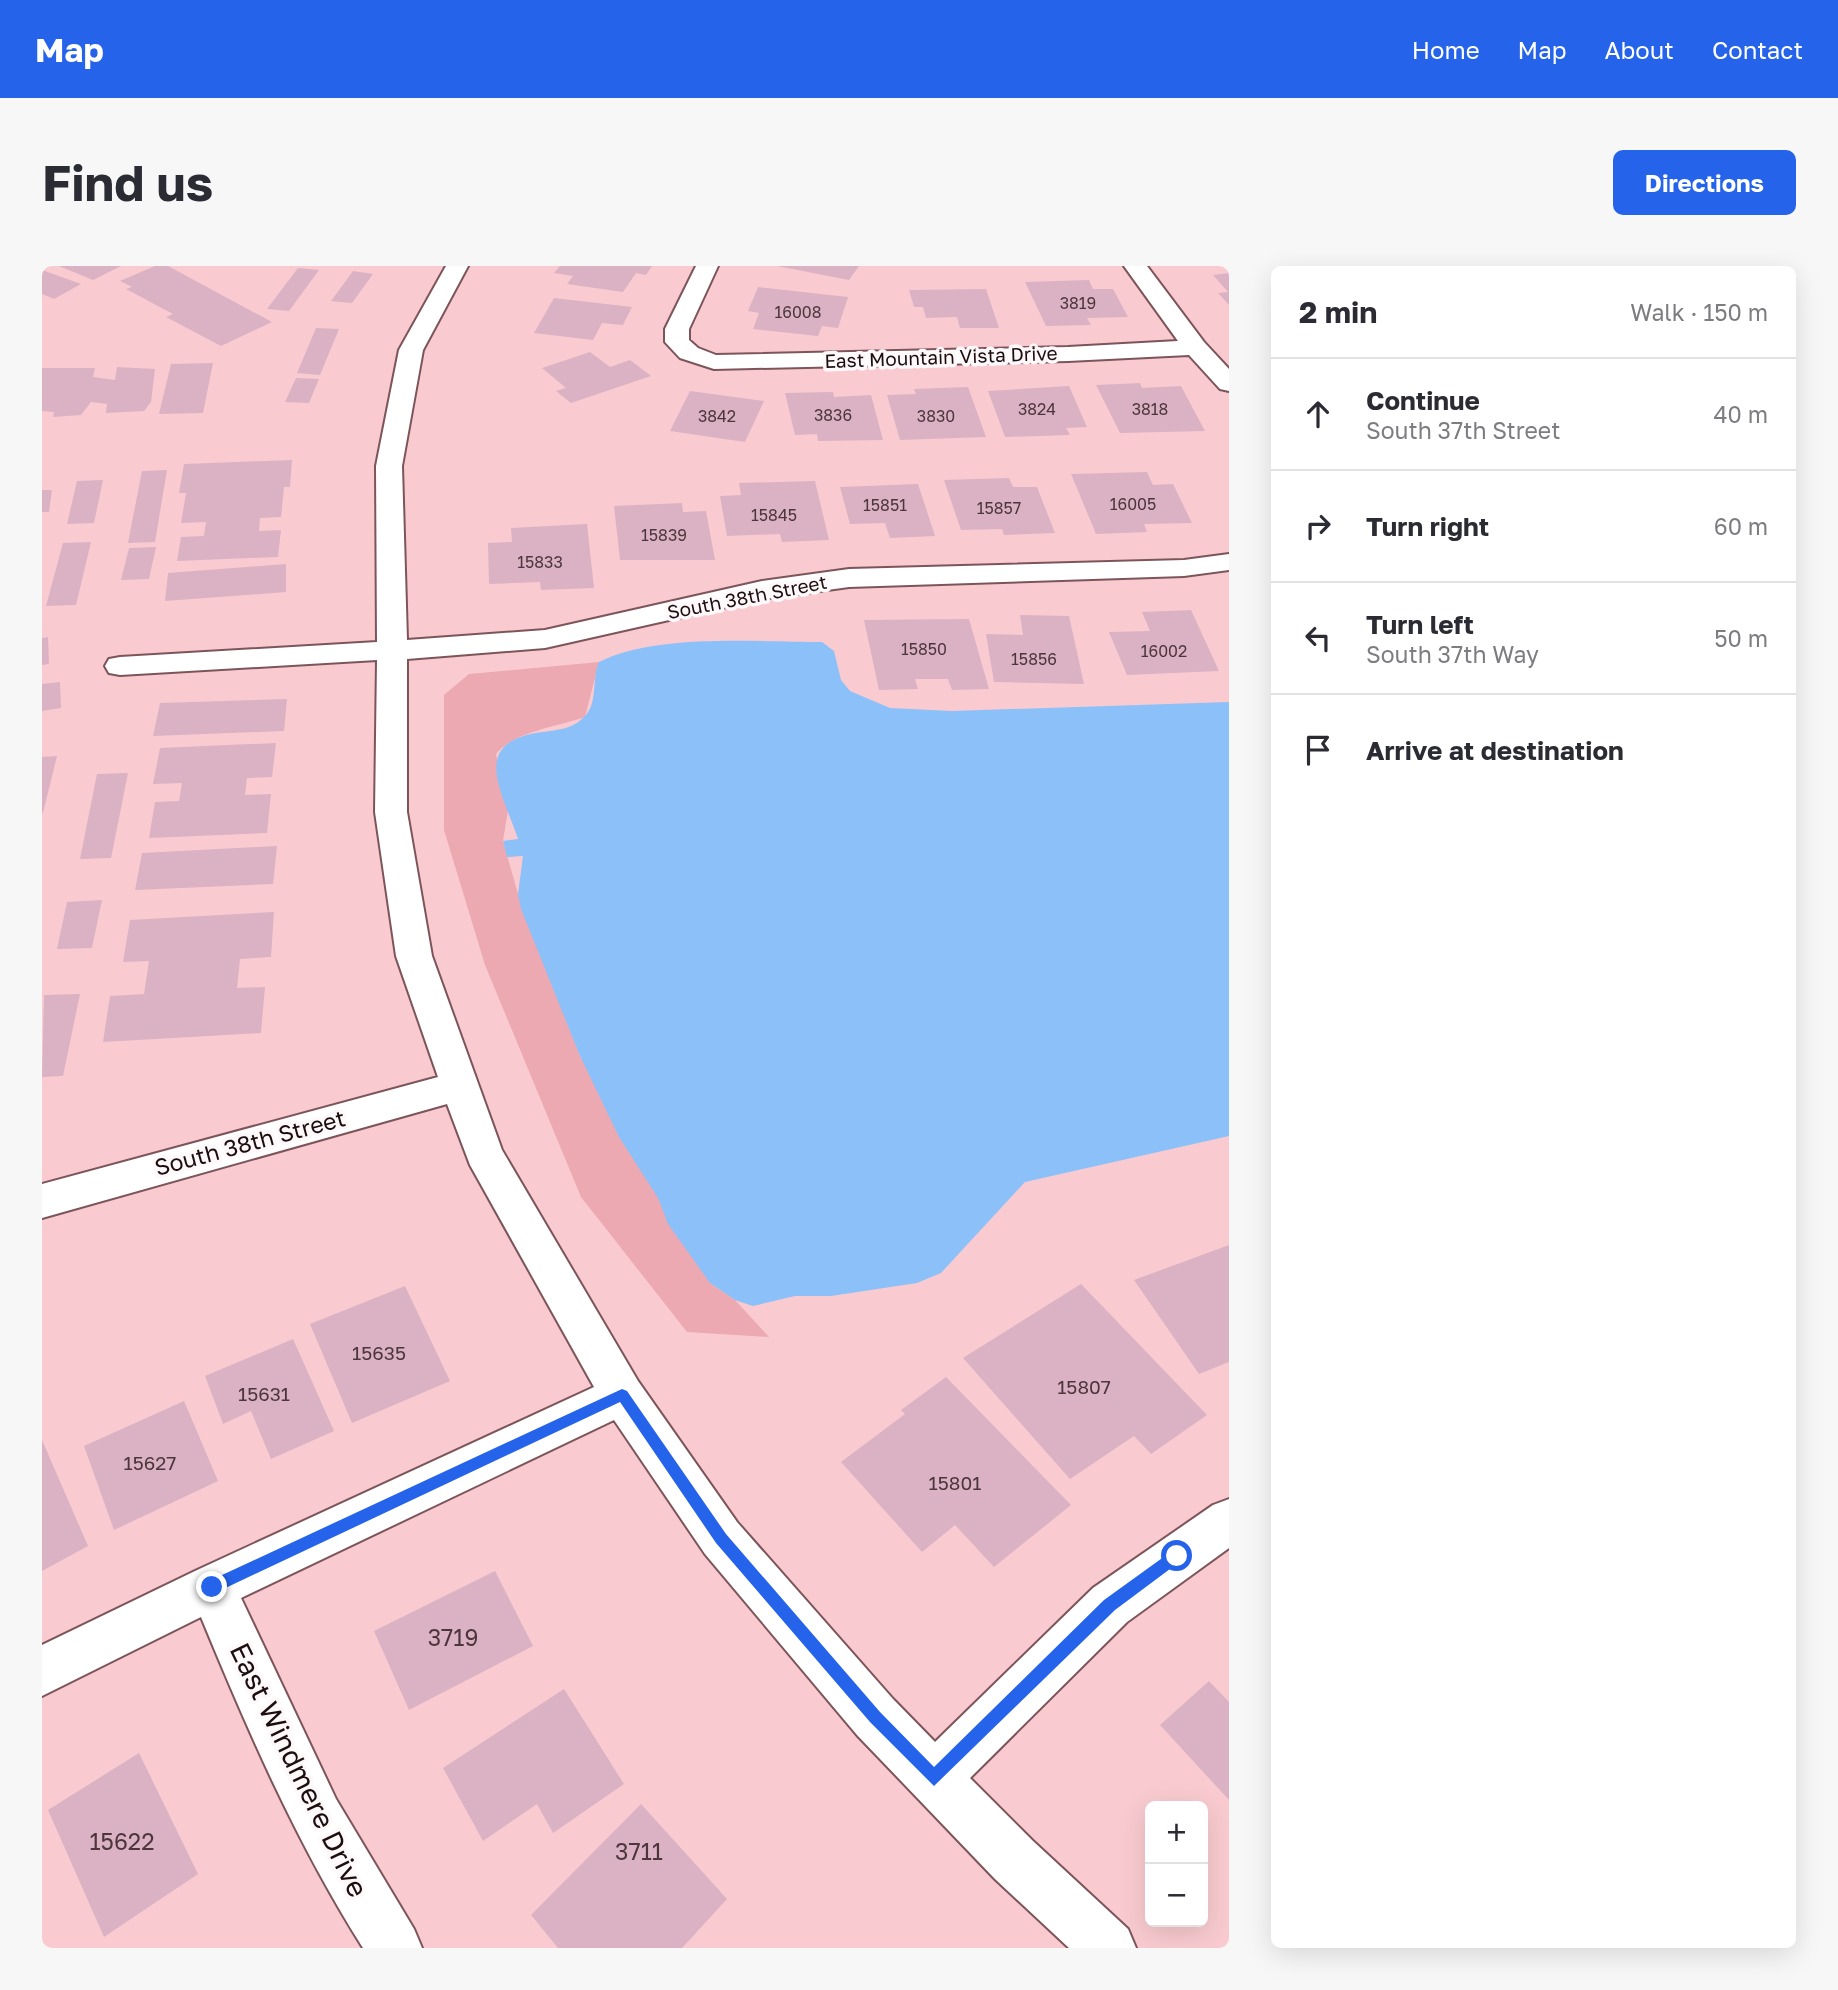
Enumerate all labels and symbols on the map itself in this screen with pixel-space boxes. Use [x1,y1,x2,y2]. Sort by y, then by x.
house number: 3819 [1060,293,1096,313]
house number: 16008 [774,302,822,322]
street label: East Mountain Vista Drive [824,341,1058,372]
house number: 3824 [1018,399,1056,419]
house number: 3818 [1132,399,1168,419]
house number: 3836 [814,405,852,425]
house number: 3842 [698,406,736,426]
house number: 3830 [917,406,955,426]
house number: 16005 [1110,494,1156,514]
house number: 15851 [863,495,907,515]
house number: 15857 [977,498,1021,518]
house number: 15845 [751,505,797,525]
house number: 15839 [641,525,687,545]
house number: 15833 [517,552,563,572]
street label: South 38th Street [665,570,829,623]
house number: 15850 [901,639,947,659]
house number: 16002 [1141,641,1187,661]
house number: 15856 [1011,649,1057,669]
street label: South 38th Street [151,1103,348,1181]
house number: 15635 [352,1341,406,1364]
house number: 15807 [1057,1375,1111,1398]
house number: 15631 [238,1382,290,1405]
house number: 15627 [124,1451,176,1474]
house number: 15801 [929,1471,981,1494]
route start [1161,1540,1192,1571]
route end [196,1571,227,1602]
house number: 3719 [428,1623,478,1651]
street label: East Windmere Drive [224,1637,375,1902]
house number: 15622 [89,1827,155,1855]
house number: 3711 [615,1837,663,1865]

